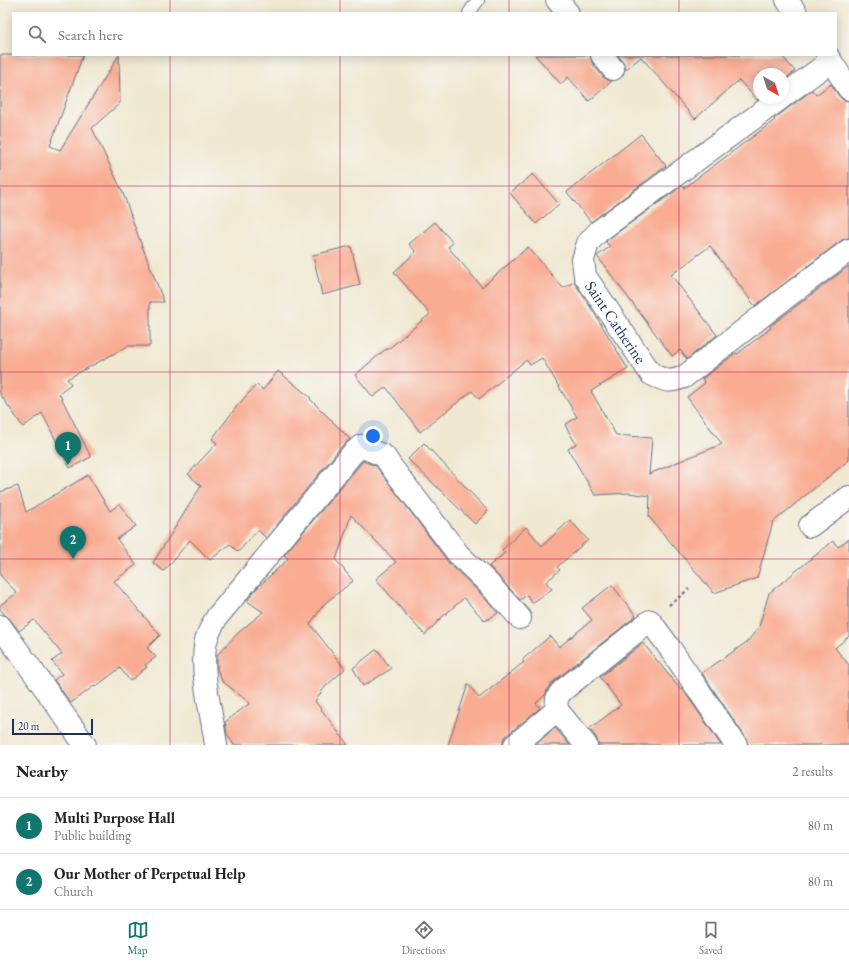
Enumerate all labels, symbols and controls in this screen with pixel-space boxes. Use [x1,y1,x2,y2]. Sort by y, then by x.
search box [12,12,837,56]
icon: search [26,23,48,45]
text: Search here [58,25,123,44]
north arrow [753,68,789,104]
street label: Saint Catherine [581,276,651,368]
your location [363,426,383,446]
pin: 1 [55,432,81,465]
pin: 2 [60,526,86,559]
scale bar [12,717,93,736]
text: 20 m [18,719,39,733]
text: Nearby [16,760,68,782]
text: 2 results [792,763,833,780]
text: Multi Purpose Hall [54,808,175,827]
text: 1 [26,817,32,834]
text: 80 m [808,817,833,834]
text: Public building [54,827,131,844]
text: Our Mother of Perpetual Help [54,864,246,883]
text: 2 [26,873,32,890]
text: 80 m [808,873,833,890]
text: Church [54,883,93,900]
tab: Map [127,919,149,957]
tab: Directions [402,919,446,957]
tab: Saved [699,919,722,957]

